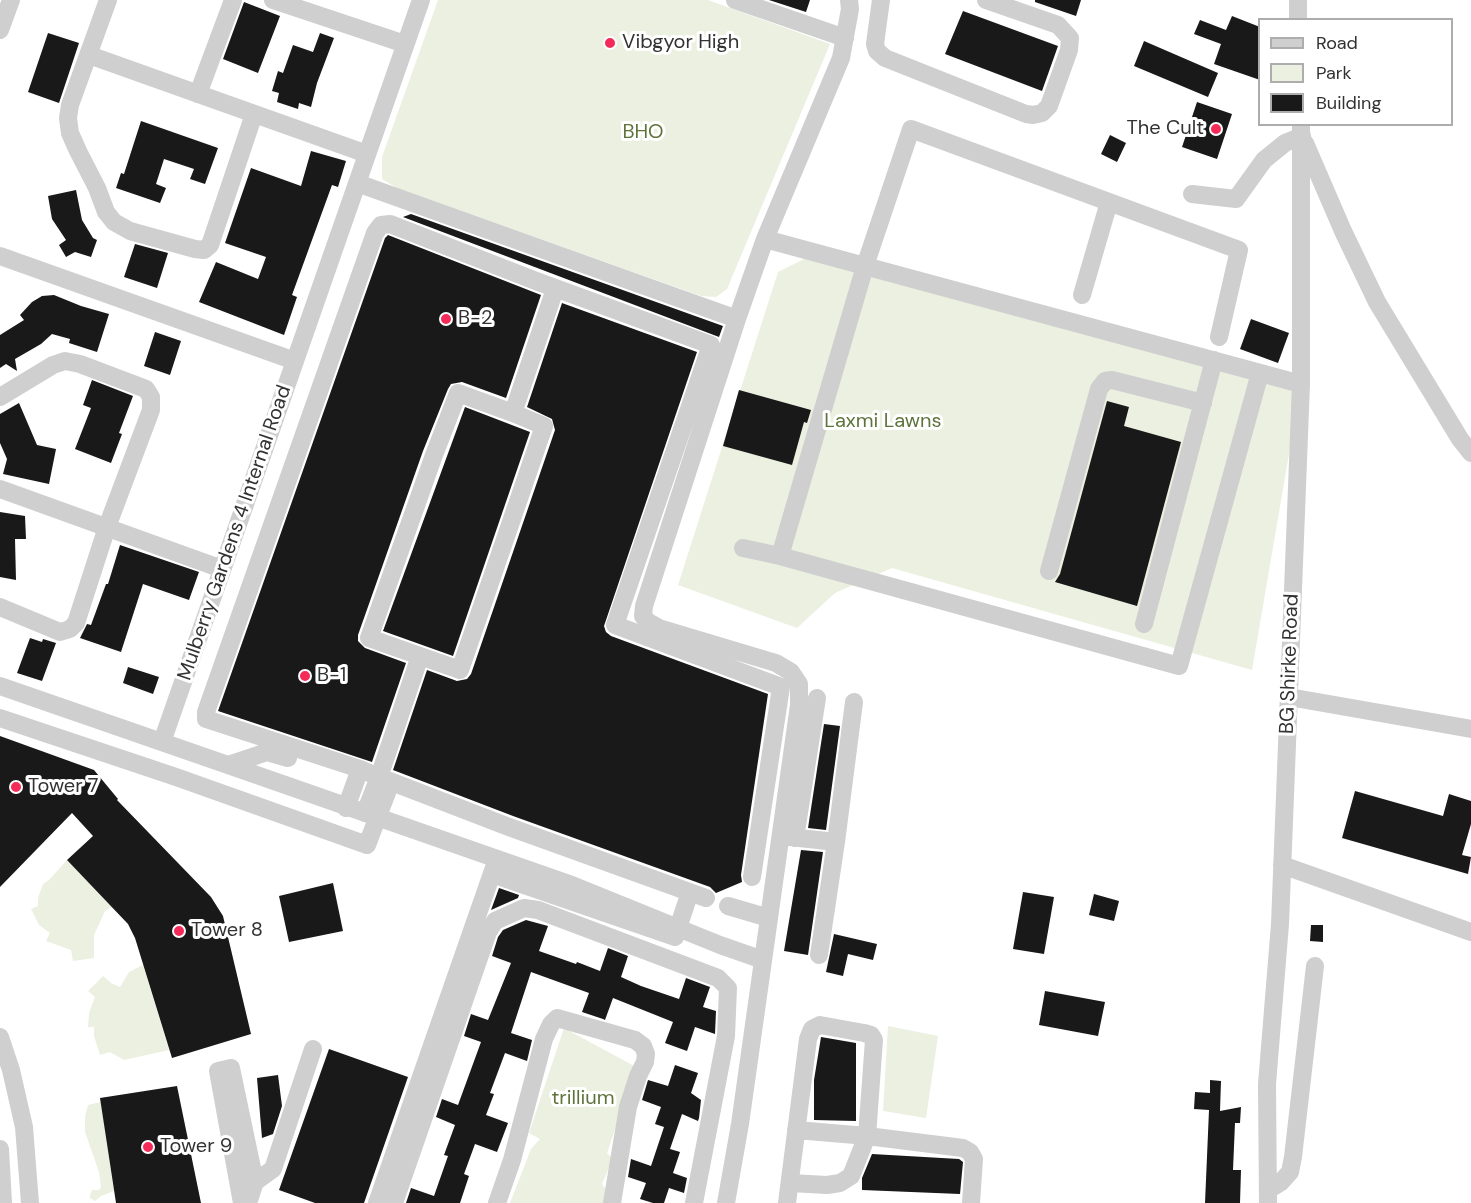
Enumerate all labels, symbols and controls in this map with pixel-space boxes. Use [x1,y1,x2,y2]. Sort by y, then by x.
legend [1258,18,1453,126]
place label: Vibgyor High [622,31,739,55]
text: Road [1316,31,1358,55]
marker: Vibgyor High [603,36,617,50]
text: Park [1316,61,1352,85]
text: Building [1316,91,1381,115]
place label: The Cult [1127,117,1204,141]
park label: BHO [622,121,664,145]
marker: The Cult [1209,122,1223,136]
place label: B-2 [458,307,492,331]
marker: B-2 [439,312,453,326]
street label: Mulberry Gardens 4 Internal Road [173,382,297,684]
park label: Laxmi Lawns [824,410,942,434]
street label: BG Shirke Road [1276,593,1304,735]
place label: B-1 [317,664,346,688]
marker: B-1 [298,669,312,683]
place label: Tower 7 [28,775,99,799]
marker: Tower 7 [9,780,23,794]
place label: Tower 8 [191,919,263,943]
marker: Tower 8 [172,924,186,938]
park label: trillium [551,1087,615,1111]
place label: Tower 9 [160,1135,232,1159]
marker: Tower 9 [141,1140,155,1154]

